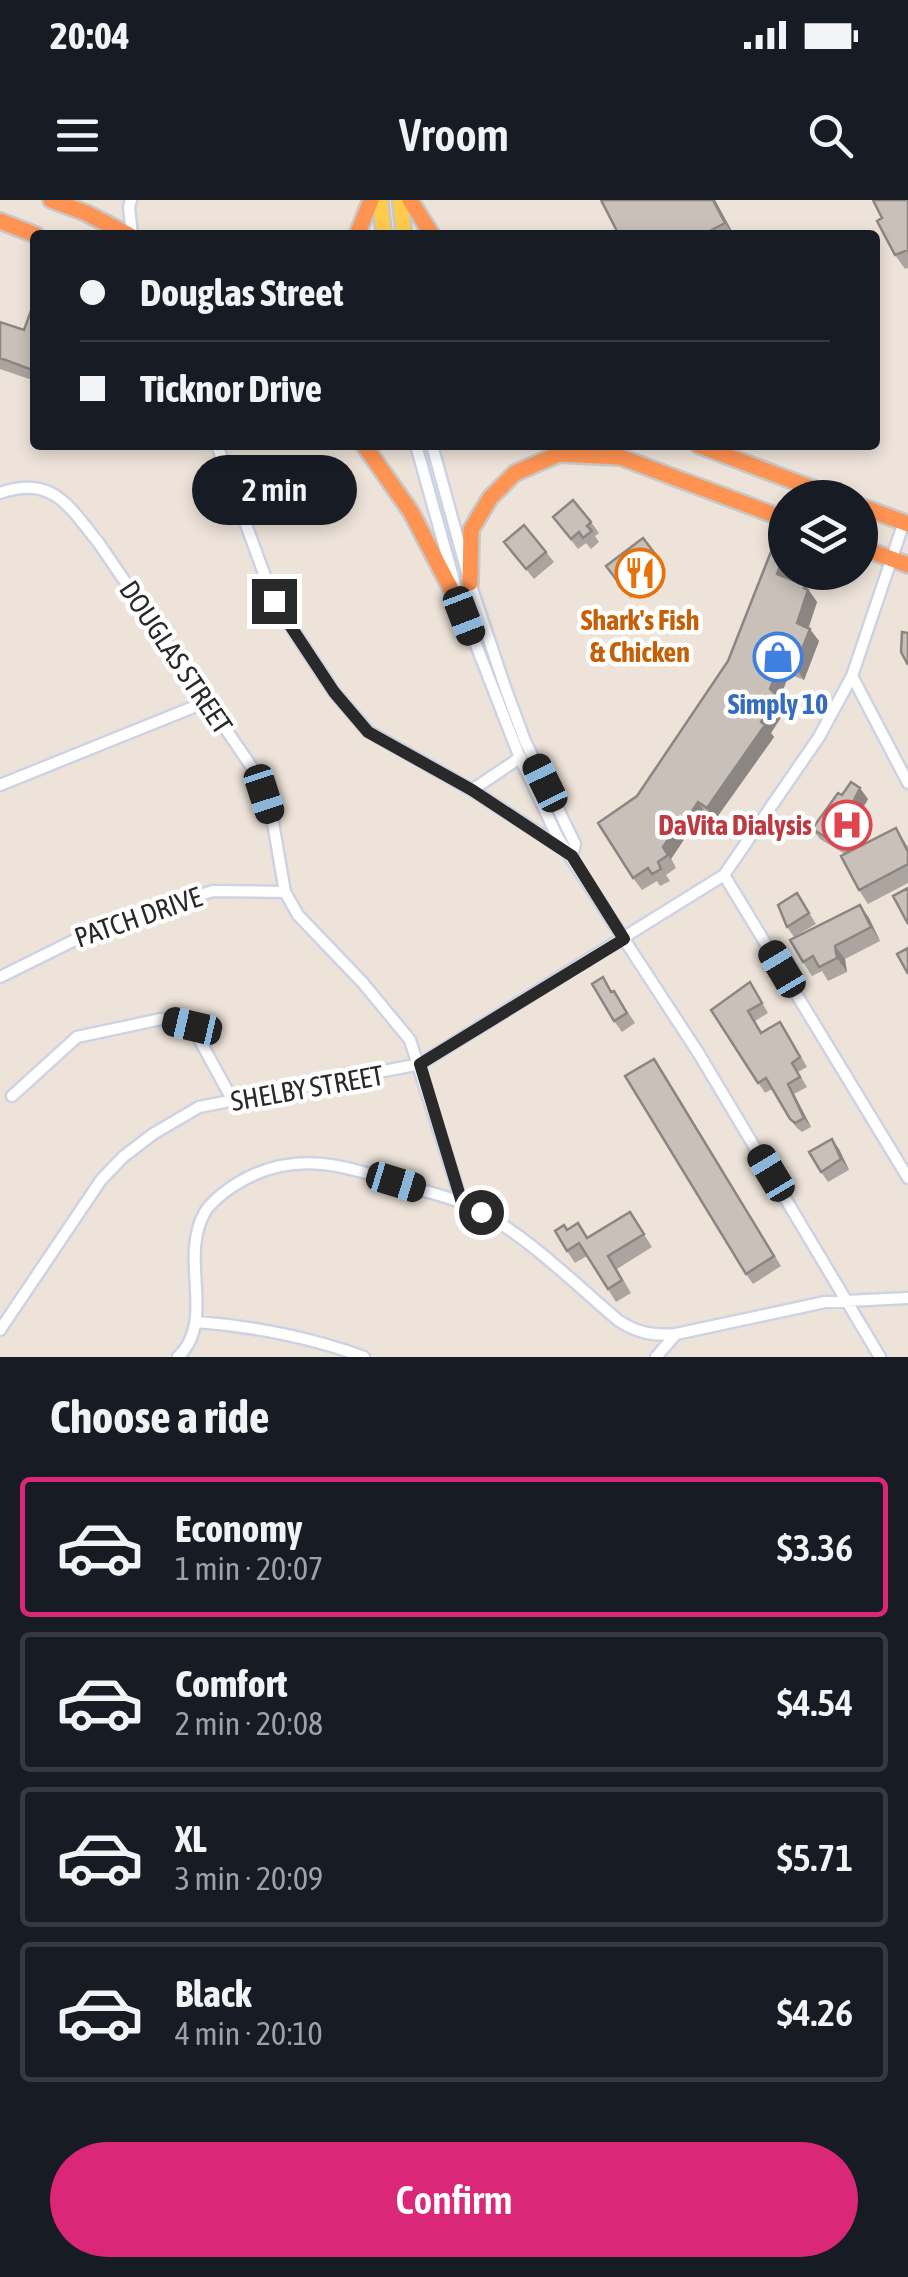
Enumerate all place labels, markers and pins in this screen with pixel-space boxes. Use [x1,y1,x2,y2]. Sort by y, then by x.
restaurant icon: Shark's Fish & Chicken [614,547,666,599]
place label: Shark's Fish & Chicken [581,604,699,668]
shop icon: Simply 10 [752,631,804,683]
place label: Simply 10 [728,688,828,720]
hospital icon: DaVita Dialysis [821,799,873,851]
place label: DaVita Dialysis [658,809,812,841]

